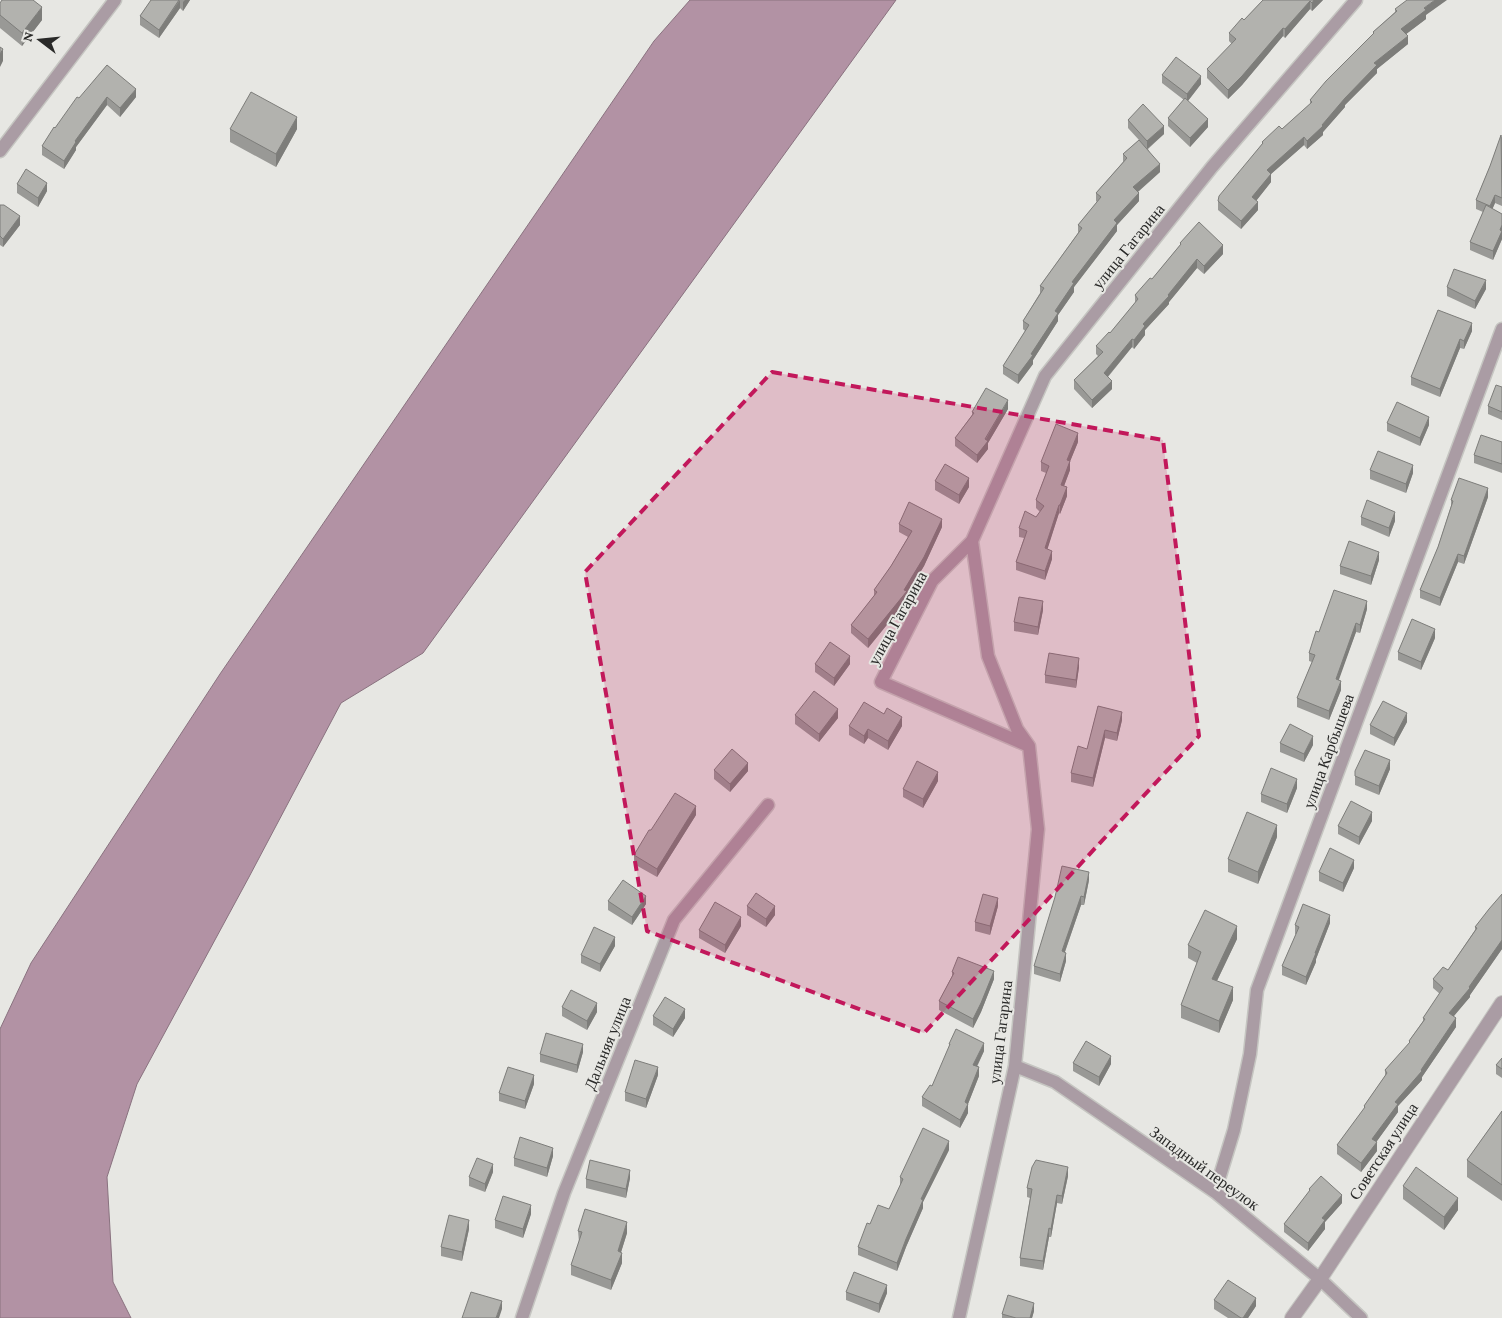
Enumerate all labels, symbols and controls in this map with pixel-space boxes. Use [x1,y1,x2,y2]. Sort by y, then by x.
north arrow [15,15,65,65]
text: N [18,29,37,43]
street label: улица Гагарина [1089,200,1169,293]
street label: улица Гагарина [865,568,931,668]
street label: улица Карбышева [1300,691,1358,811]
street label: улица Гагарина [986,979,1016,1085]
street label: Дальняя улица [581,994,635,1093]
street label: Советская улица [1346,1100,1422,1203]
street label: Западный переулок [1146,1123,1263,1215]

